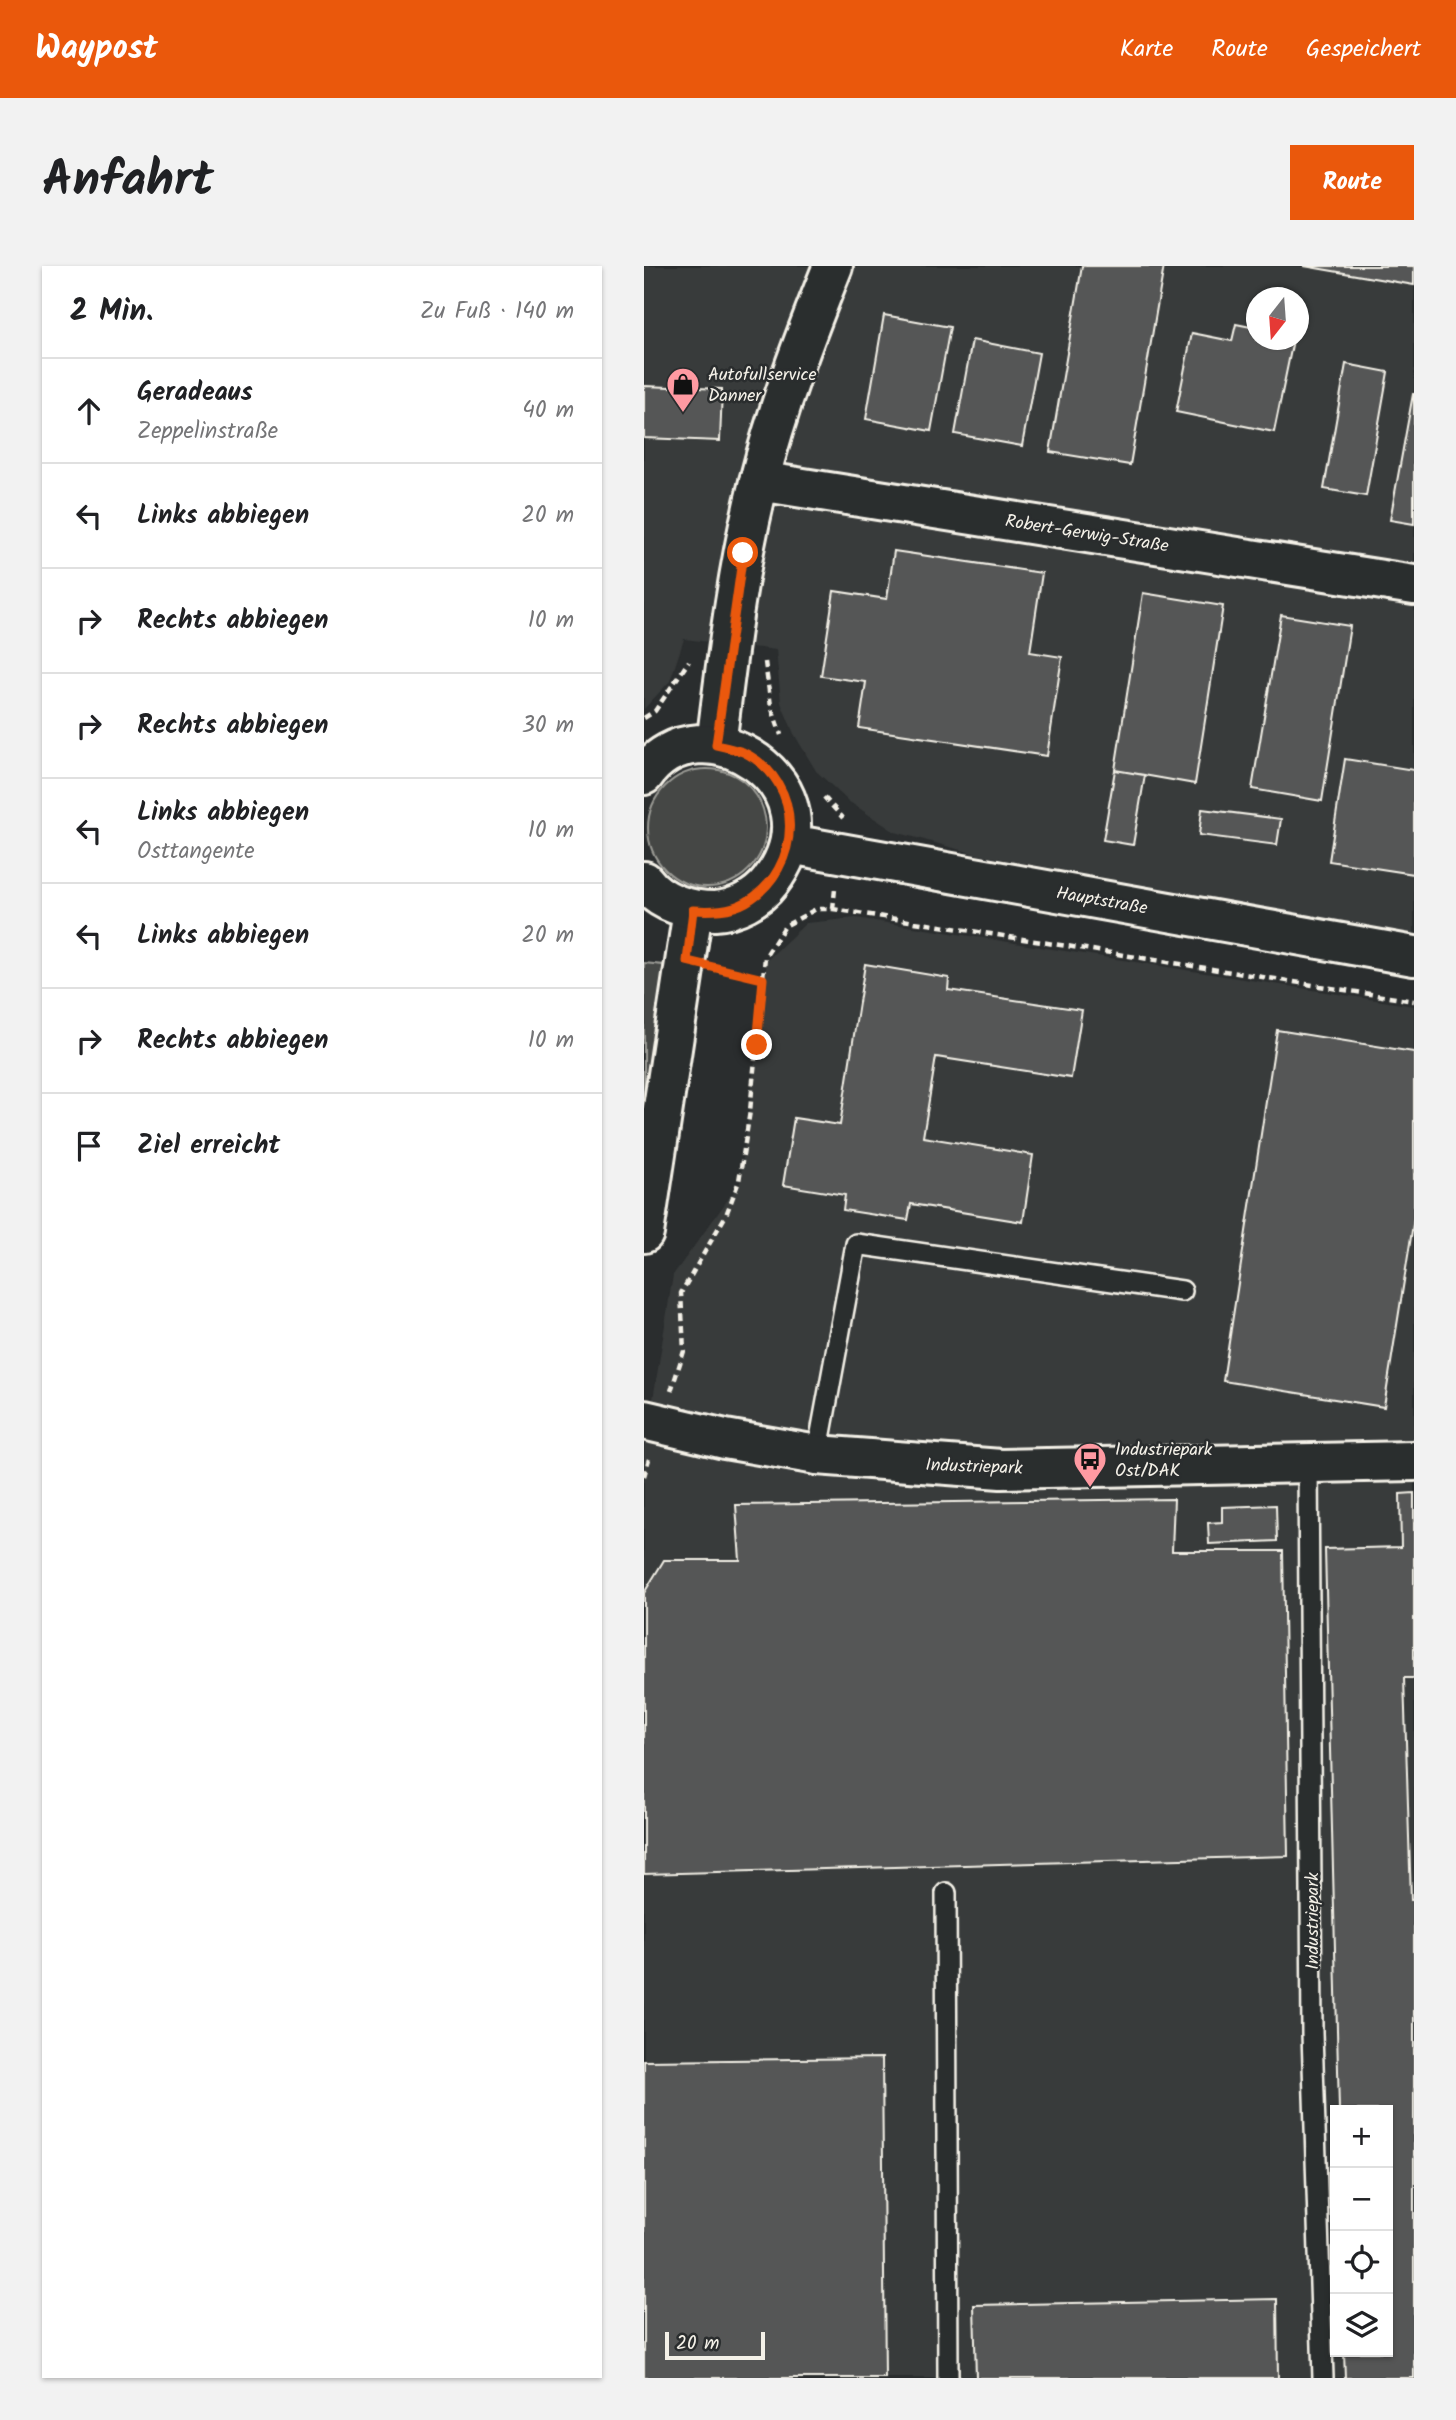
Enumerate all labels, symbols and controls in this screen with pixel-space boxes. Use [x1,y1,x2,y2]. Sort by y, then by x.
text: Waypost [35,23,158,76]
text: Karte [1120,30,1173,69]
text: Route [1211,30,1268,69]
text: Gespeichert [1306,30,1421,69]
text: Anfahrt [42,143,214,221]
button: Route [1290,145,1414,220]
north arrow [1246,287,1309,350]
text: 2 Min. [70,288,153,336]
text: Zu Fuß · 140 m [420,294,574,330]
place label: Autofullservice Danner [708,361,817,411]
shop icon: Autofullservice Danner [664,365,702,414]
text: Geradeaus [137,372,253,414]
icon: ahead [70,392,108,430]
text: 40 m [522,393,574,429]
text: Zeppelinstraße [137,414,278,450]
text: Links abbiegen [137,495,309,537]
icon: left [70,497,108,535]
text: 20 m [522,498,574,534]
street label: Robert-Gerwig-Straße [1003,507,1171,562]
route start [727,537,758,568]
text: Rechts abbiegen [137,600,328,642]
icon: right [70,602,108,640]
text: 10 m [528,603,574,639]
text: Rechts abbiegen [137,705,328,747]
icon: right [70,707,108,745]
text: 30 m [522,708,574,744]
text: Links abbiegen [137,792,309,834]
icon: left [70,812,108,850]
text: 10 m [528,813,574,849]
text: Osttangente [137,834,255,870]
street label: Hauptstraße [1054,879,1150,924]
text: Links abbiegen [137,915,309,957]
icon: left [70,917,108,955]
text: 20 m [522,918,574,954]
text: Rechts abbiegen [137,1020,328,1062]
icon: right [70,1022,108,1060]
text: 10 m [528,1023,574,1059]
route end [741,1029,772,1060]
text: Ziel erreicht [137,1125,280,1167]
icon: arrive [70,1127,108,1165]
place label: Industriepark Ost/DAK [1115,1436,1213,1486]
bus stop icon: Industriepark Ost/DAK [1071,1440,1109,1489]
street label: Industriepark [925,1451,1024,1484]
street label: Industriepark [1299,1872,1328,1970]
map controls [1330,2105,1393,2357]
button: + [1330,2105,1393,2168]
button: − [1330,2168,1393,2231]
button: locate [1330,2231,1393,2294]
button: layers [1330,2294,1393,2357]
scale bar [665,2329,765,2361]
text: 20 m [676,2329,719,2359]

